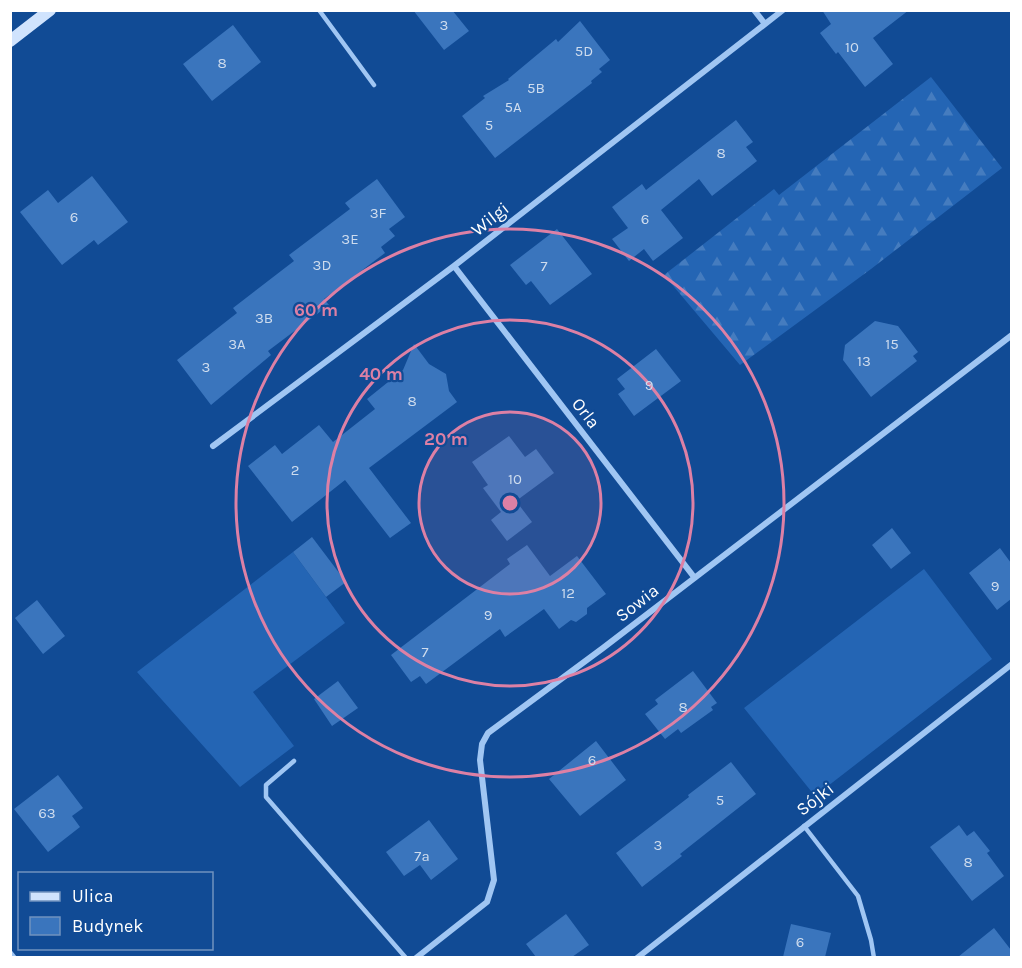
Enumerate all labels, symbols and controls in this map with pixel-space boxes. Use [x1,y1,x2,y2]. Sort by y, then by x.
house number: 3 [440,16,448,34]
house number: 10 [845,38,859,56]
house number: 5D [575,42,593,60]
house number: 8 [217,54,227,72]
house number: 5B [527,79,545,97]
house number: 5A [504,98,522,116]
house number: 5 [485,116,493,134]
house number: 8 [716,144,726,162]
street label: Wilgi [467,197,513,241]
house number: 3F [370,204,386,222]
house number: 6 [70,208,78,226]
house number: 6 [641,210,649,228]
house number: 3E [341,230,359,248]
house number: 3D [313,256,331,274]
house number: 7 [540,257,548,275]
text: 60 m [294,299,338,321]
house number: 3B [255,309,273,327]
house number: 3A [228,335,246,353]
house number: 15 [885,335,899,353]
house number: 13 [857,352,871,370]
house number: 3 [202,358,210,376]
text: 40 m [359,363,403,385]
house number: 9 [645,376,653,394]
house number: 8 [407,392,417,410]
street label: Orla [567,393,605,433]
text: 20 m [424,428,468,450]
house number: 2 [291,461,299,479]
house number: 10 [508,470,522,488]
centre of rings [500,493,520,513]
house number: 9 [991,577,999,595]
street label: Sowia [611,579,663,627]
house number: 12 [561,584,575,602]
house number: 9 [484,606,492,624]
house number: 7 [421,643,429,661]
house number: 8 [678,698,688,716]
house number: 6 [588,751,596,769]
street label: Sójki [792,777,838,821]
house number: 5 [716,791,724,809]
house number: 63 [38,804,56,822]
house number: 3 [654,836,662,854]
house number: 7a [414,847,430,865]
house number: 8 [963,853,973,871]
legend [18,872,213,950]
text: Ulica [72,885,113,907]
text: Budynek [72,915,143,937]
house number: 6 [796,933,804,951]

